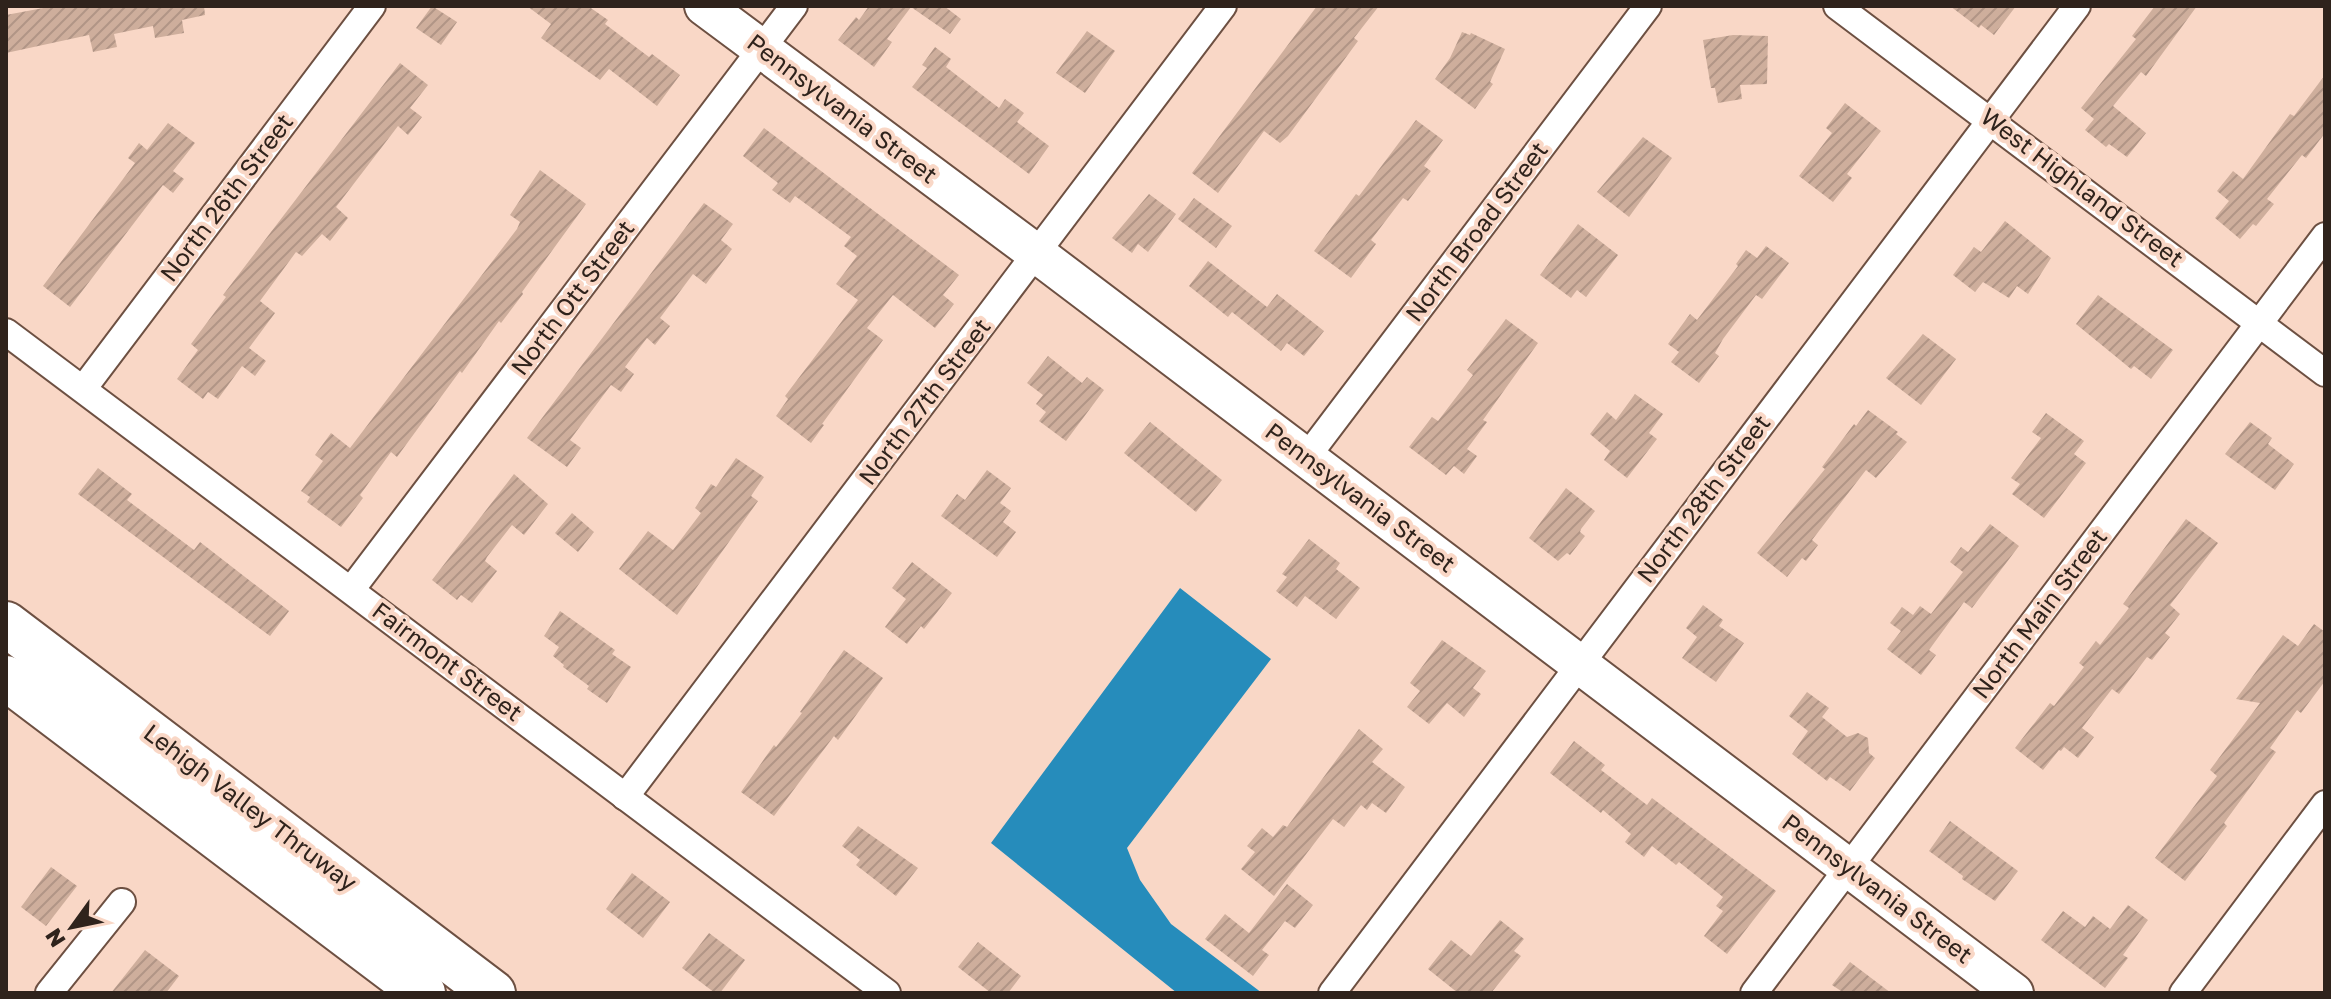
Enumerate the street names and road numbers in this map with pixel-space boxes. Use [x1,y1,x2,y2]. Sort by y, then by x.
street label: Pennsylvania Street [742,27,944,189]
street label: West Highland Street [1976,101,2190,272]
street label: North 26th Street [153,107,298,287]
street label: North Broad Street [1399,135,1553,327]
street label: North Ott Street [504,214,640,380]
street label: North 27th Street [852,312,996,490]
street label: North 28th Street [1630,408,1775,588]
street label: Pennsylvania Street [1260,416,1462,578]
street label: North Main Street [1965,522,2112,704]
street label: Fairmont Street [367,595,528,727]
street label: Lehigh Valley Thruway [139,717,363,896]
street label: Pennsylvania Street [1777,807,1979,969]

